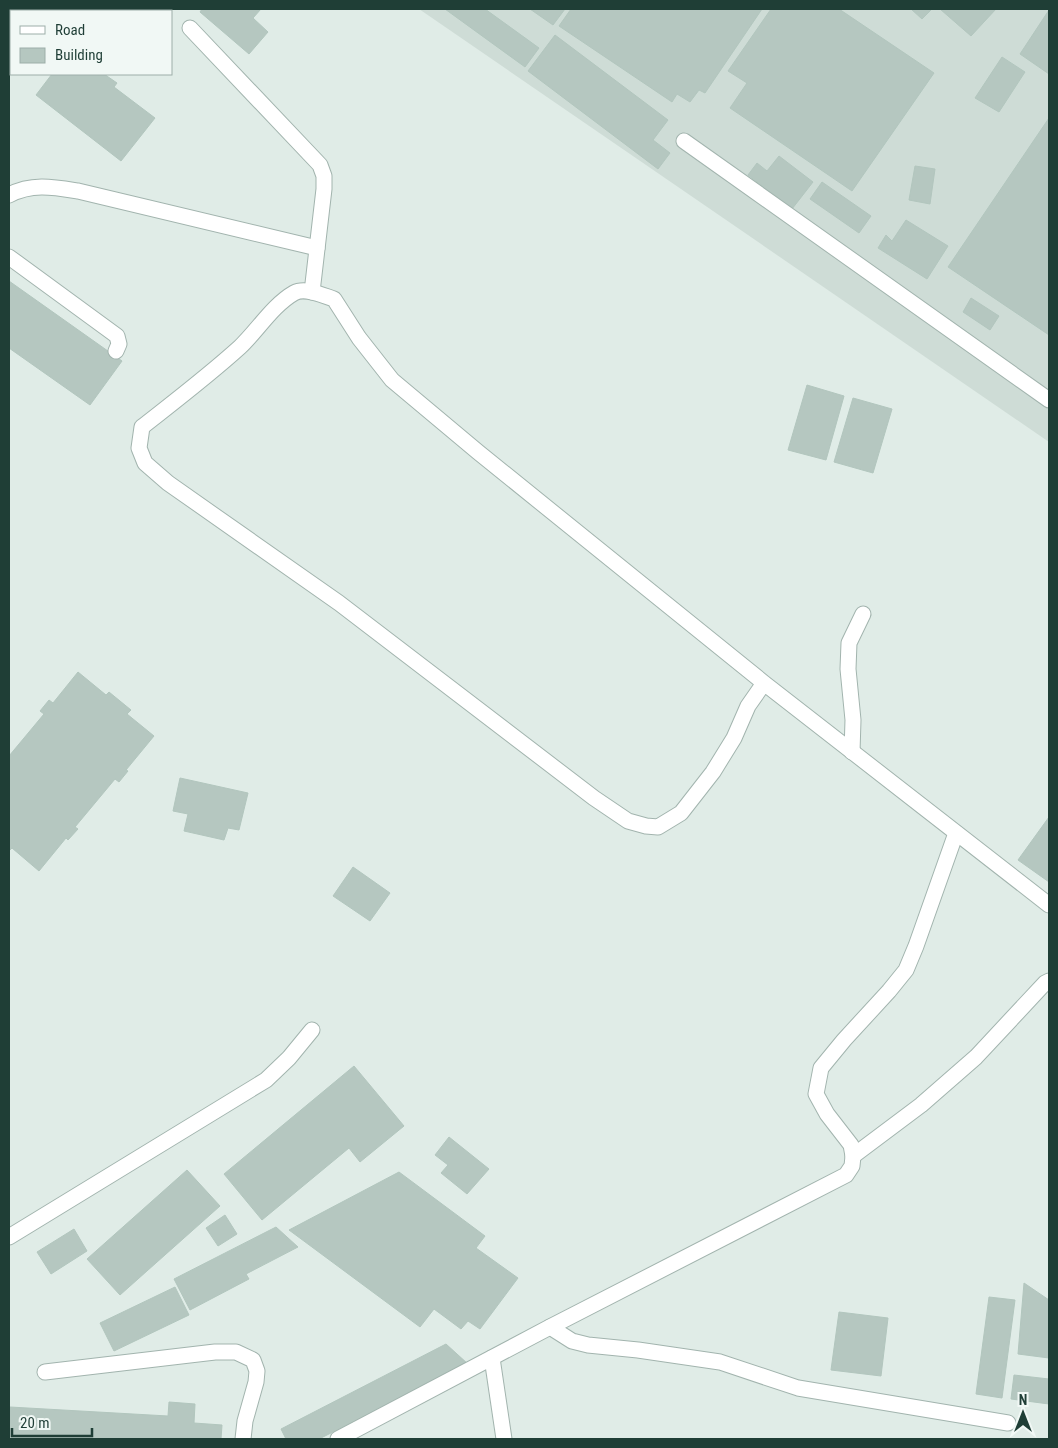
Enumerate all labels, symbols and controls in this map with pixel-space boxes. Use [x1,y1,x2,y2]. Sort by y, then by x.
legend [10,10,172,75]
text: Road [55,21,85,39]
text: Building [55,46,103,64]
north arrow [998,1388,1048,1438]
text: N [1019,1392,1027,1408]
scale bar [12,1406,92,1438]
text: 20 m [20,1414,50,1432]

